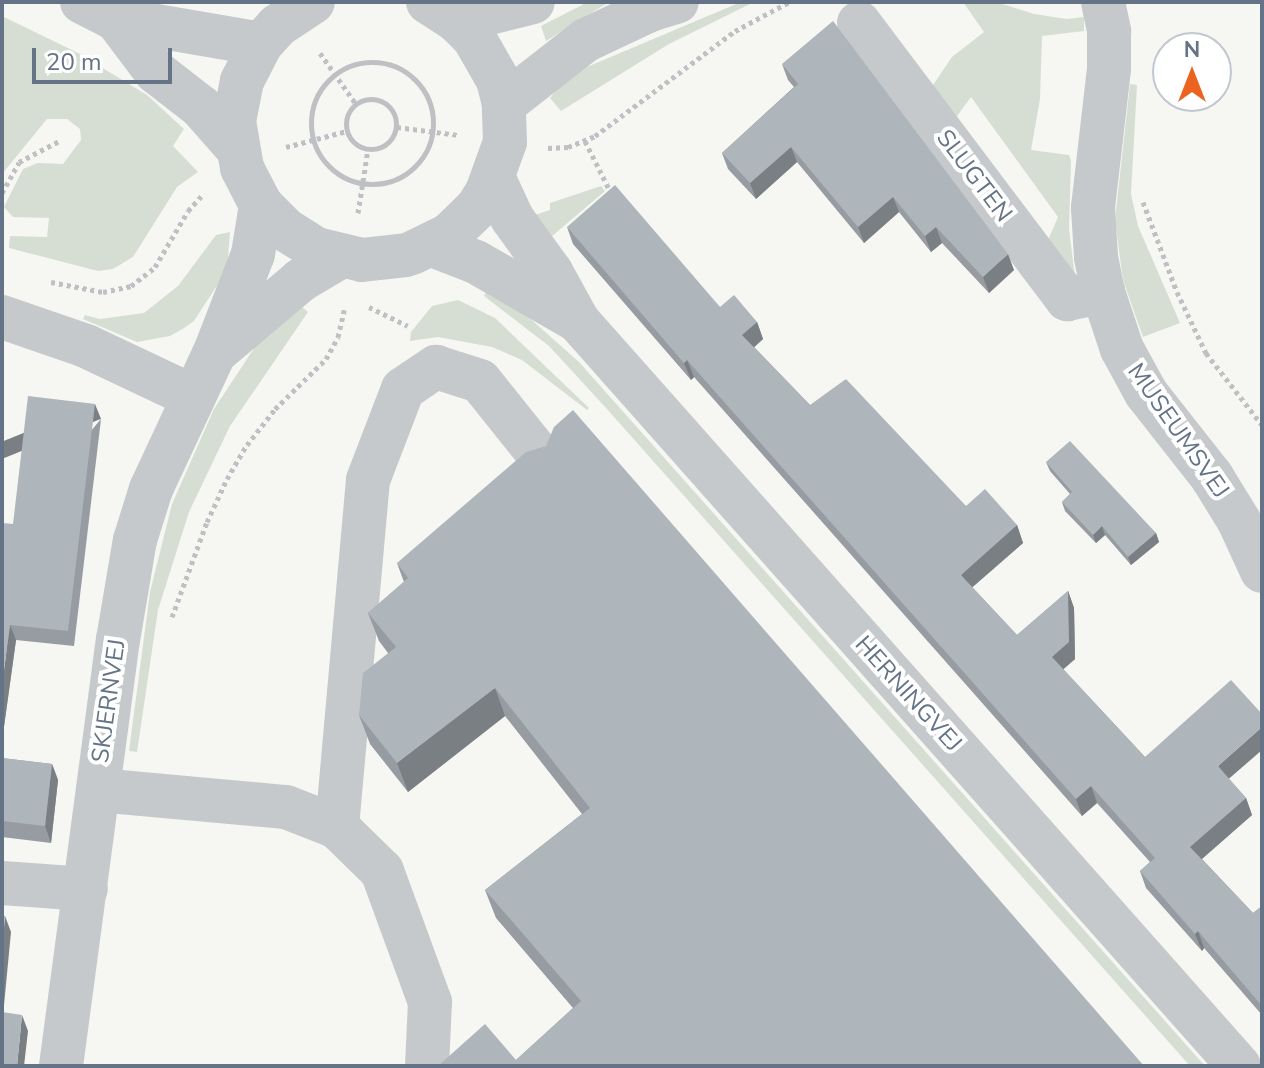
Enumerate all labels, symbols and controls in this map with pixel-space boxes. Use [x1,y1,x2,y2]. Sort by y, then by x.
scale bar [36,32,176,82]
north arrow [1152,32,1232,112]
text: N [1184,35,1200,65]
text: 20 m [46,46,102,78]
street label: SLUGTEN [930,124,1018,228]
street label: MUSEUMSVEJ [1121,358,1235,504]
street label: HERNINGVEJ [849,630,967,758]
street label: SKJERNVEJ [86,637,132,765]

